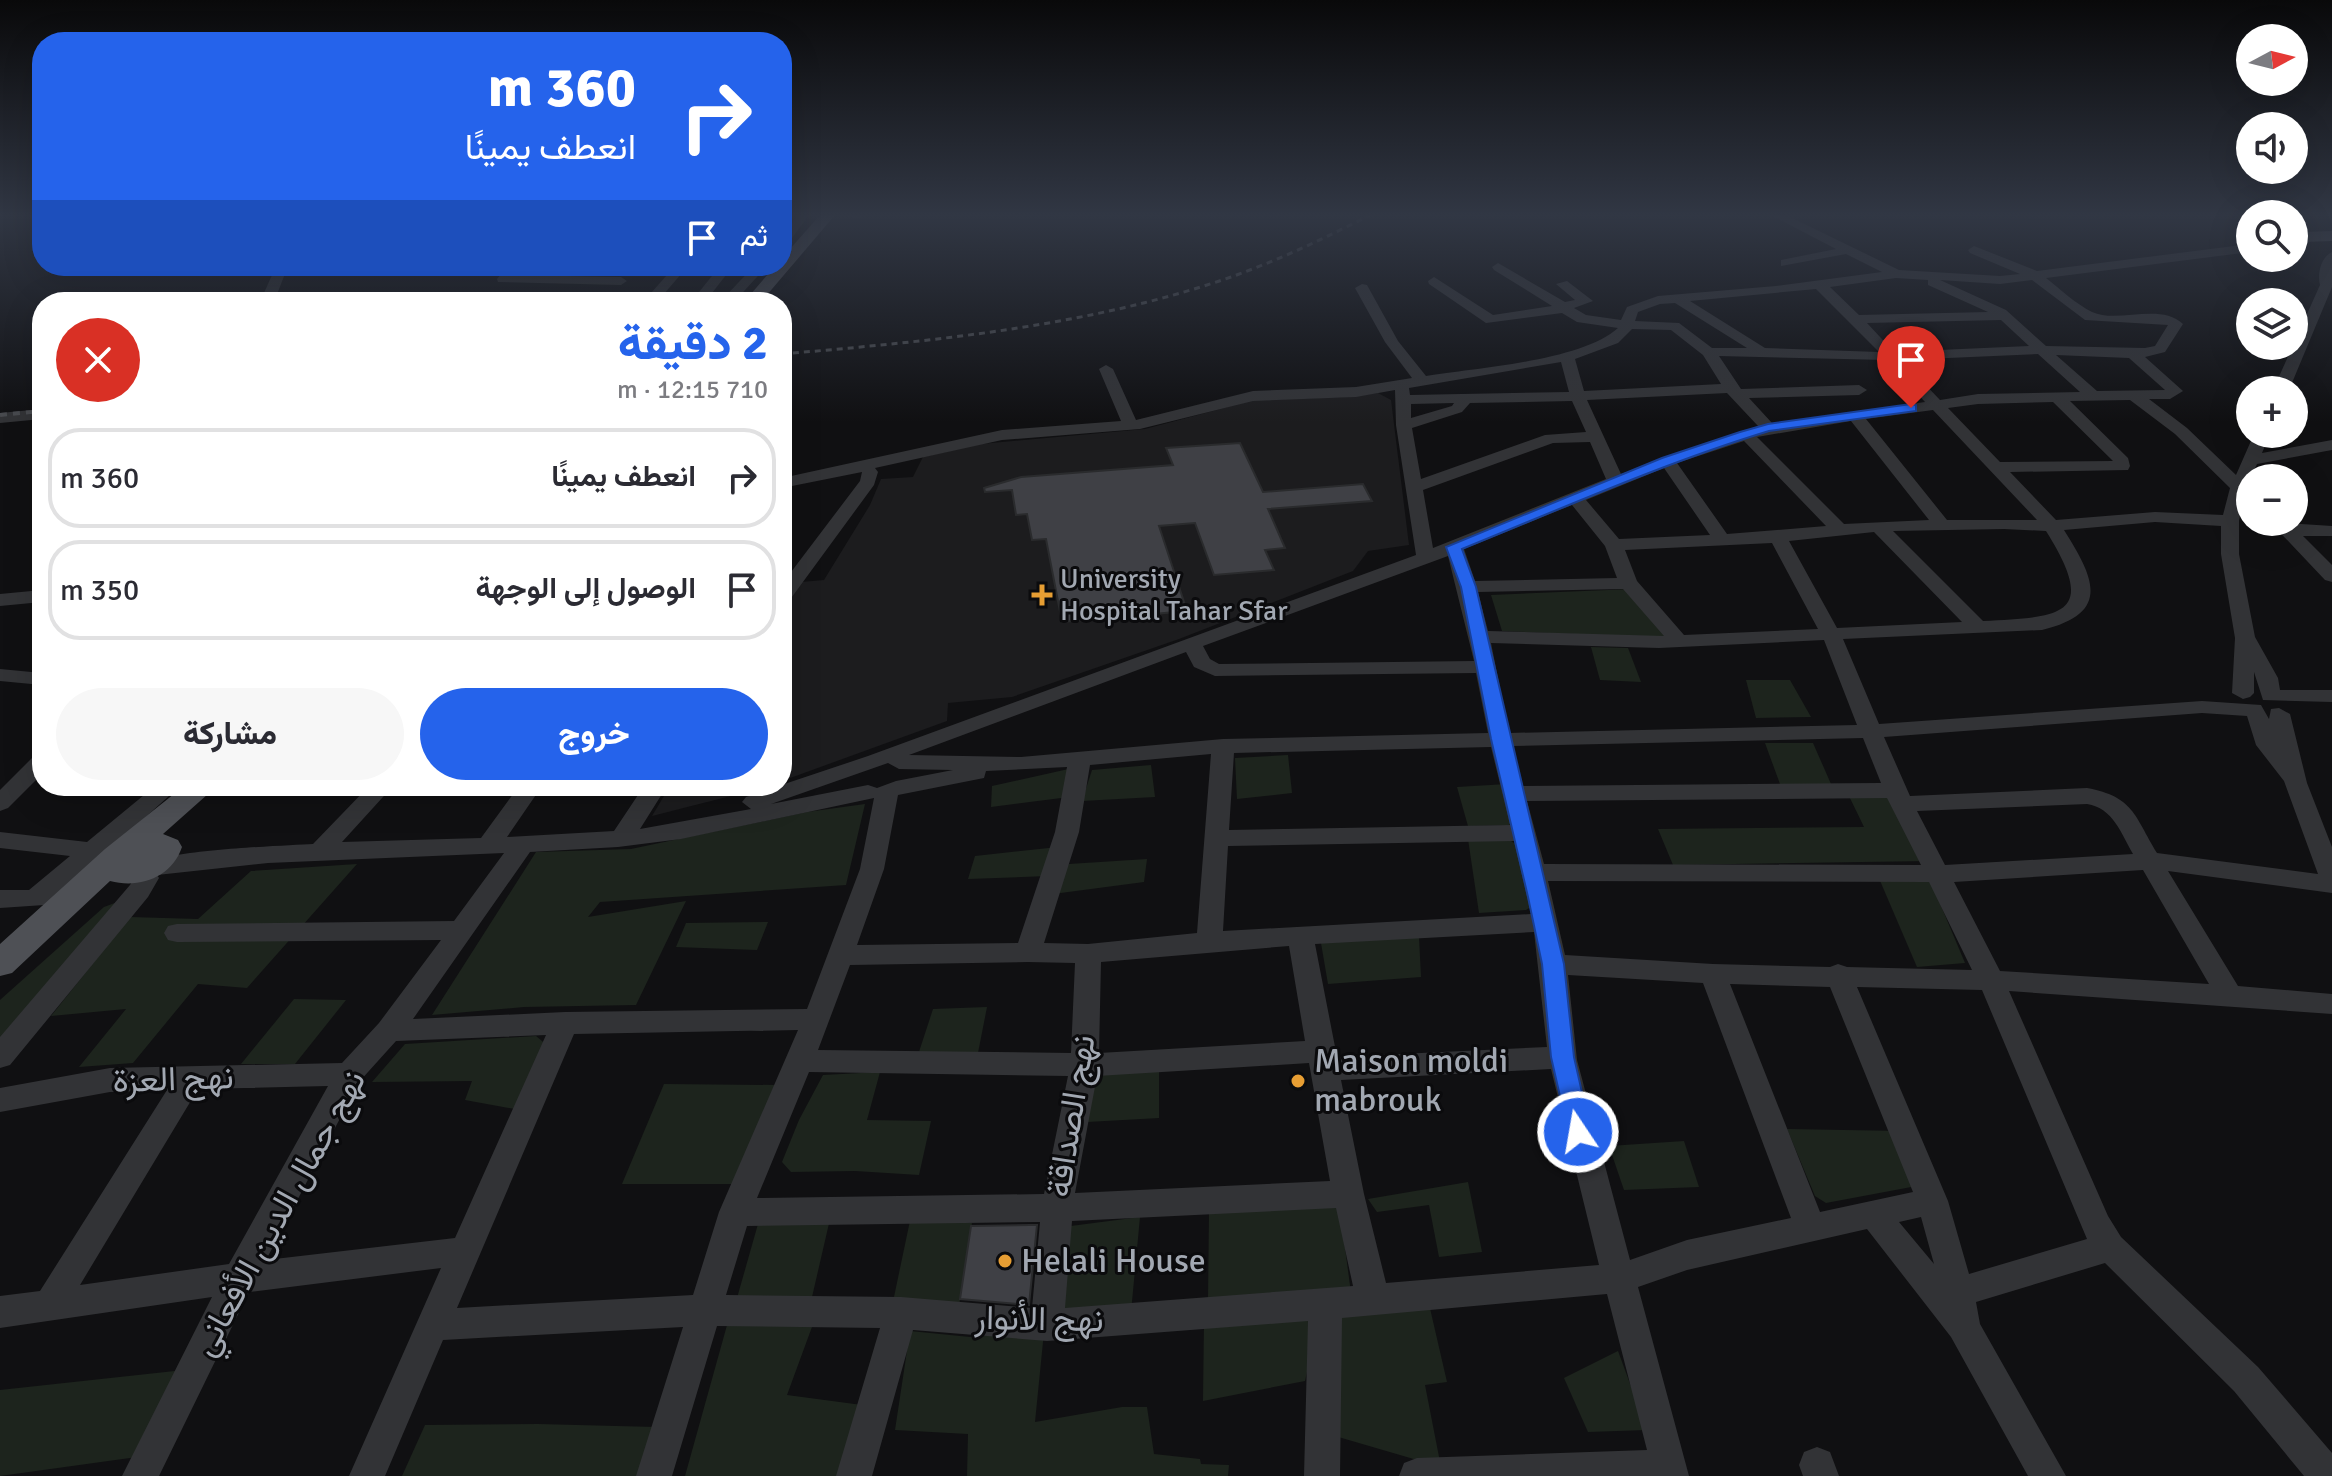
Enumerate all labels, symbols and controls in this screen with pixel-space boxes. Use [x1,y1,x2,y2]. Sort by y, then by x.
north arrow [2236,24,2308,96]
map controls [2236,24,2308,536]
text: 360 m [488,53,636,122]
icon: right [664,64,768,168]
button: sound [2236,112,2308,184]
text: انعطف يمينًا [465,125,636,170]
button: search [2236,200,2308,272]
icon: arrive [680,216,724,260]
text: ثم [740,218,768,255]
button: layers [2236,288,2308,360]
text: 2 دقيقة [618,314,768,373]
button: close [56,318,140,402]
pin [1877,326,1945,408]
icon: arrive [1889,338,1933,382]
text: 710 m · 12:15 [617,374,768,406]
button: + [2236,376,2308,448]
icon: right [720,456,764,500]
text: انعطف يمينًا [551,458,696,495]
text: 360 m [60,460,139,497]
button: − [2236,464,2308,536]
place label: University Hospital Tahar Sfar [1060,562,1288,628]
icon: arrive [720,568,764,612]
text: الوصول إلى الوجهة [475,570,696,607]
text: 350 m [60,572,139,609]
marker: University Hospital Tahar Sfar [1031,584,1053,606]
button: مشاركة [56,688,404,780]
button: خروج [420,688,768,780]
street label: نهج الصداقة [1037,1032,1107,1200]
place label: Maison moldi mabrouk [1314,1040,1508,1121]
street label: نهج العزة [112,1056,234,1104]
street label: نهج جمال الدين الأفعاني [183,1063,380,1366]
marker: Maison moldi mabrouk [1289,1072,1307,1090]
position arrow [1536,1090,1620,1174]
place label: Helali House [1021,1240,1206,1282]
marker: Helali House [996,1252,1014,1270]
street label: نهج الأنوار [973,1297,1104,1343]

